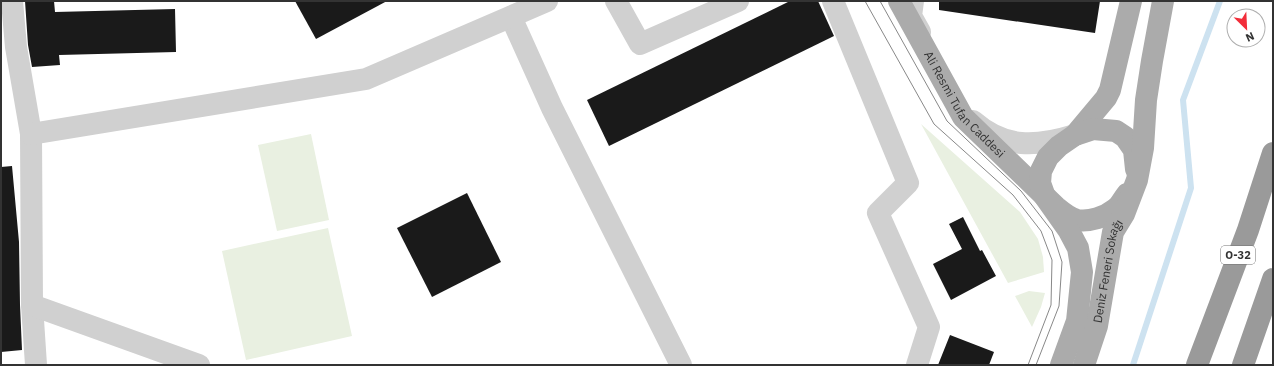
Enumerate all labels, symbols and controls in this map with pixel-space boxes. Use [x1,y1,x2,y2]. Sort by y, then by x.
north arrow [1226,8,1266,48]
text: N [1244,29,1257,45]
street label: Ali Resmi Tufan Caddesi [921,48,1008,160]
street label: Deniz Feneri Sokağı [1090,217,1126,324]
road number: O-32 [1221,246,1255,264]

